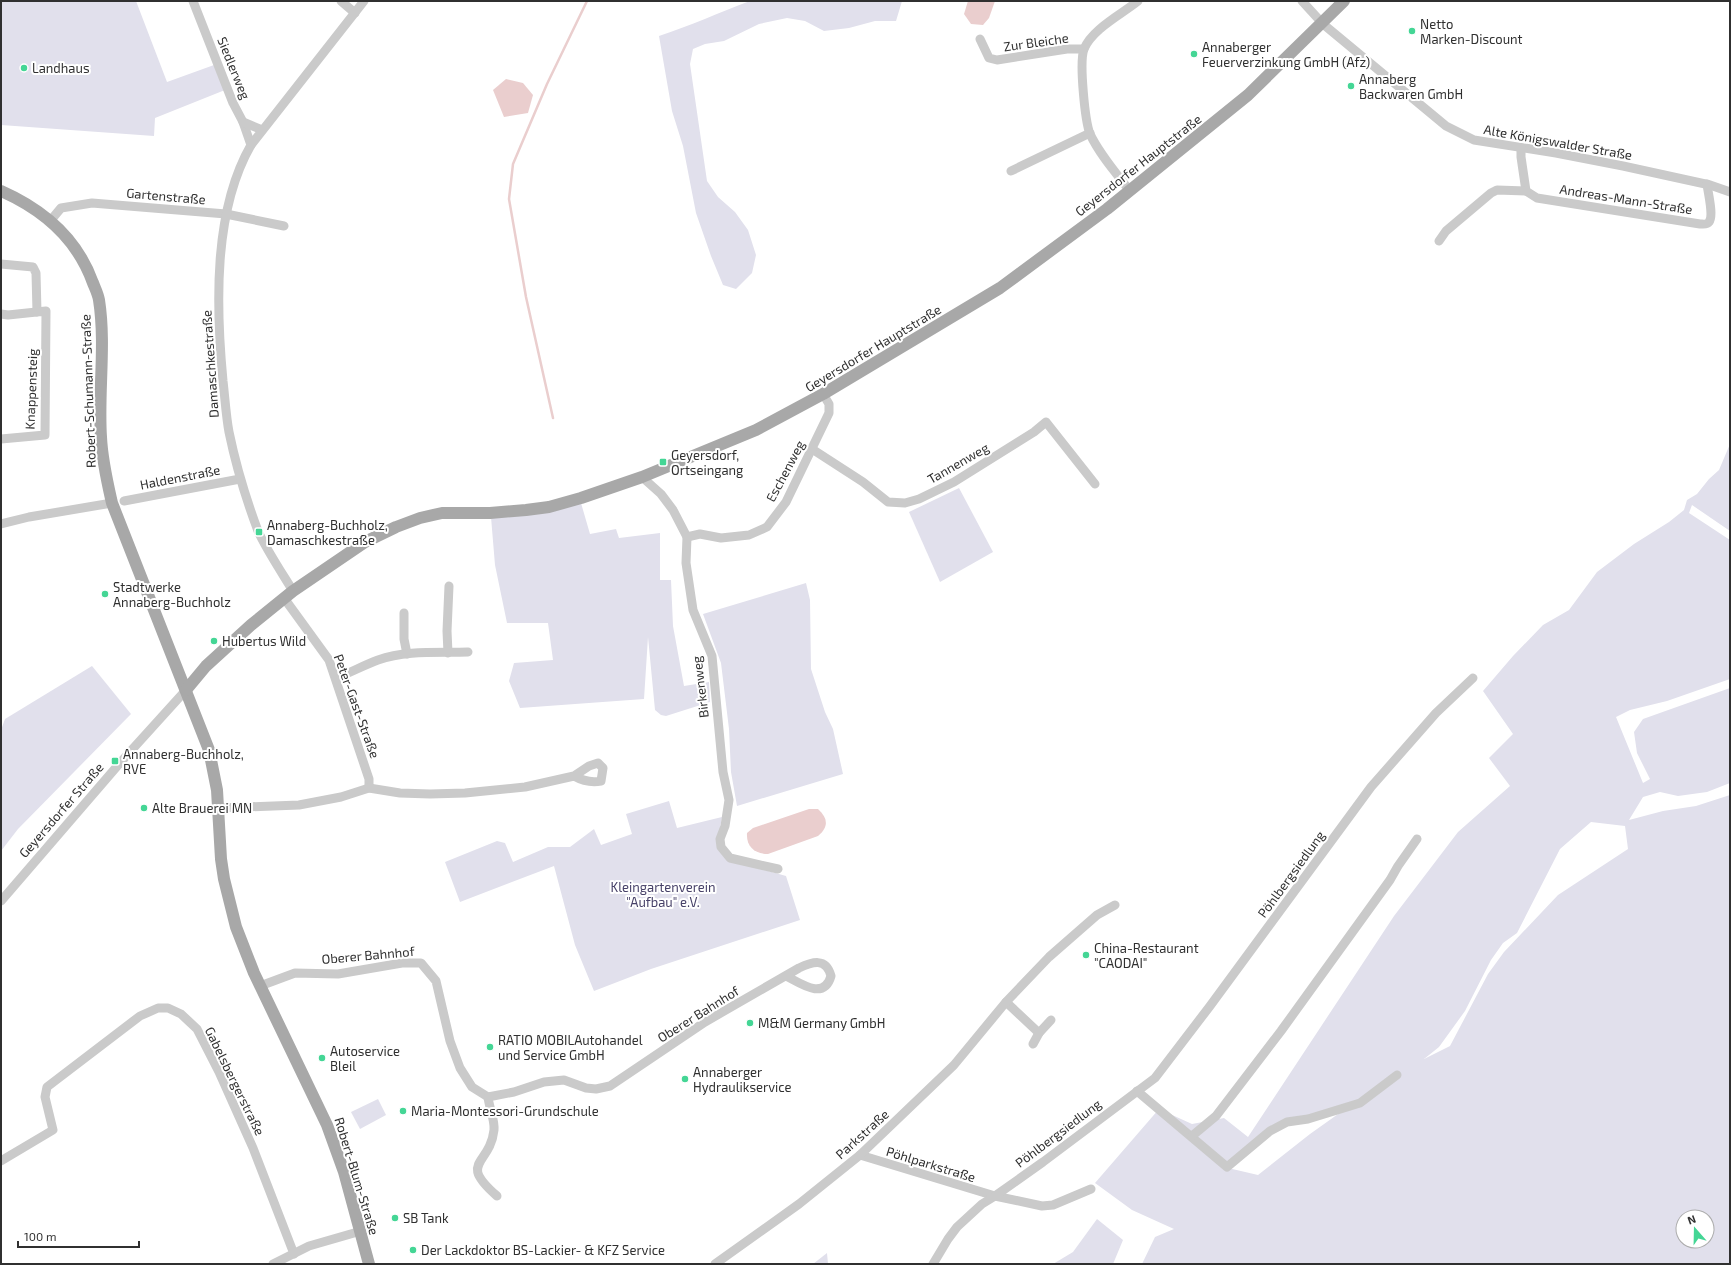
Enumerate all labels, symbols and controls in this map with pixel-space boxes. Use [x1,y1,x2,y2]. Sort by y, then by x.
place label: Netto Marken-Discount [1420,16,1523,47]
marker: Netto Marken-Discount [1407,26,1417,36]
street label: Zur Bleiche [1002,30,1070,54]
street label: Siedlerweg [214,34,254,102]
place label: Annaberger Feuerverzinkung GmbH (Afz) [1202,39,1370,70]
marker: Annaberger Feuerverzinkung GmbH (Afz) [1189,49,1199,59]
place label: Landhaus [32,60,90,76]
marker: Landhaus [19,63,29,73]
place label: Annaberg Backwaren GmbH [1359,71,1463,102]
marker: Annaberg Backwaren GmbH [1346,81,1356,91]
street label: Geyersdorfer Hauptstraße [1072,111,1204,219]
street label: Alte Königswalder Straße [1483,121,1633,163]
street label: Andreas-Mann-Straße [1558,181,1694,217]
street label: Gartenstraße [126,185,206,207]
street label: Geyersdorfer Hauptstraße [802,301,944,395]
street label: Damaschkestraße [198,310,222,418]
street label: Robert-Schumann-Straße [77,314,99,468]
street label: Knappensteig [22,348,40,430]
street label: Eschenweg [762,438,808,504]
street label: Tannenweg [925,439,991,487]
place label: Geyersdorf, Ortseingang [671,447,743,478]
marker: Geyersdorf, Ortseingang [658,457,668,467]
street label: Haldenstraße [139,461,221,493]
place label: Annaberg-Buchholz, Damaschkestraße [267,517,388,548]
marker: Annaberg-Buchholz, Damaschkestraße [254,527,264,537]
place label: Stadtwerke Annaberg-Buchholz [113,579,231,610]
marker: Stadtwerke Annaberg-Buchholz [100,589,110,599]
place label: Hubertus Wild [222,633,306,649]
marker: Hubertus Wild [209,636,219,646]
street label: Peter-Gast-Straße [331,652,383,760]
street label: Birkenweg [688,655,712,719]
place label: Annaberg-Buchholz, RVE [123,746,244,777]
marker: Annaberg-Buchholz, RVE [110,756,120,766]
street label: Geyersdorfer Straße [15,759,107,861]
place label: Alte Brauerei MN [152,800,252,816]
marker: Alte Brauerei MN [139,803,149,813]
street label: Pöhlbergsiedlung [1254,827,1328,921]
park label: Kleingartenverein "Aufbau" e.V. [611,879,715,910]
place label: China-Restaurant "CAODAI" [1094,940,1199,971]
street label: Oberer Bahnhof [321,943,416,967]
marker: China-Restaurant "CAODAI" [1081,950,1091,960]
street label: Oberer Bahnhof [654,982,743,1045]
place label: M&M Germany GmbH [758,1015,885,1031]
marker: M&M Germany GmbH [745,1018,755,1028]
street label: Gabelsbergerstraße [202,1024,268,1138]
place label: RATIO MOBILAutohandel und Service GmbH [498,1032,643,1063]
marker: RATIO MOBILAutohandel und Service GmbH [485,1042,495,1052]
place label: Autoservice Bleil [330,1043,400,1074]
marker: Autoservice Bleil [317,1053,327,1063]
place label: Annaberger Hydraulikservice [693,1064,792,1095]
marker: Annaberger Hydraulikservice [680,1074,690,1084]
street label: Pöhlbergsiedlung [1012,1095,1104,1171]
place label: Maria-Montessori-Grundschule [411,1103,599,1119]
marker: Maria-Montessori-Grundschule [398,1106,408,1116]
street label: Parkstraße [832,1106,892,1162]
street label: Robert-Blum-Straße [331,1115,383,1237]
street label: Pöhlparkstraße [884,1143,978,1185]
north arrow [1675,1209,1715,1249]
place label: SB Tank [403,1210,449,1226]
text: N [1685,1212,1697,1227]
marker: SB Tank [390,1213,400,1223]
scale bar [18,1223,139,1249]
text: 100 m [24,1229,56,1243]
place label: Der Lackdoktor BS-Lackier- & KFZ Service [421,1242,665,1258]
marker: Der Lackdoktor BS-Lackier- & KFZ Service [408,1245,418,1255]

